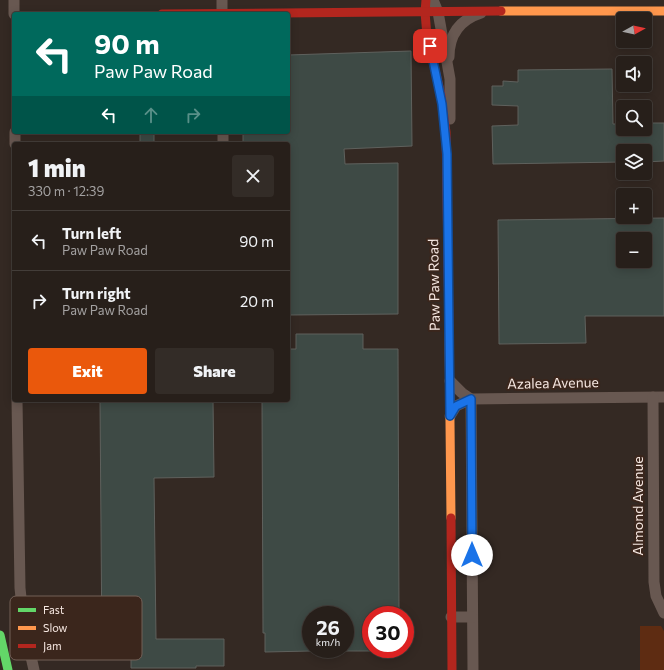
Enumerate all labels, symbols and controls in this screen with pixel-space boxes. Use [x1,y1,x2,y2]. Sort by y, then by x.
north arrow [616,12,652,48]
map controls [616,12,652,268]
text: 90 m [94,26,160,60]
icon: left [28,28,80,80]
pin [413,29,447,63]
icon: arrive [419,35,441,57]
button: sound [616,56,652,92]
text: Paw Paw Road [94,60,213,82]
button: search [616,100,652,136]
icon: left [98,104,120,126]
icon: ahead [140,104,162,126]
icon: right [182,104,204,126]
button: layers [616,144,652,180]
text: 1 min [28,153,86,182]
button: close [232,155,274,197]
text: 330 m · 12:39 [28,183,104,199]
button: + [616,188,652,224]
text: Turn left [62,224,121,242]
icon: left [28,230,50,252]
text: 90 m [239,232,274,250]
button: − [616,232,652,268]
street label: Paw Paw Road [424,239,443,331]
text: Paw Paw Road [62,242,148,258]
text: Turn right [62,284,131,302]
icon: right [28,290,50,312]
text: 20 m [240,292,274,310]
text: Paw Paw Road [62,302,148,318]
button: Exit [28,348,147,394]
button: Share [155,348,274,394]
street label: Azalea Avenue [507,373,599,392]
street label: Almond Avenue [629,456,646,556]
position arrow [451,534,493,576]
legend [10,596,142,660]
text: Fast [43,603,65,616]
speed limit sign: 30 [362,606,414,658]
text: 26 [316,615,340,639]
text: Slow [43,621,68,634]
text: km/h [316,636,340,648]
text: Jam [43,639,62,653]

